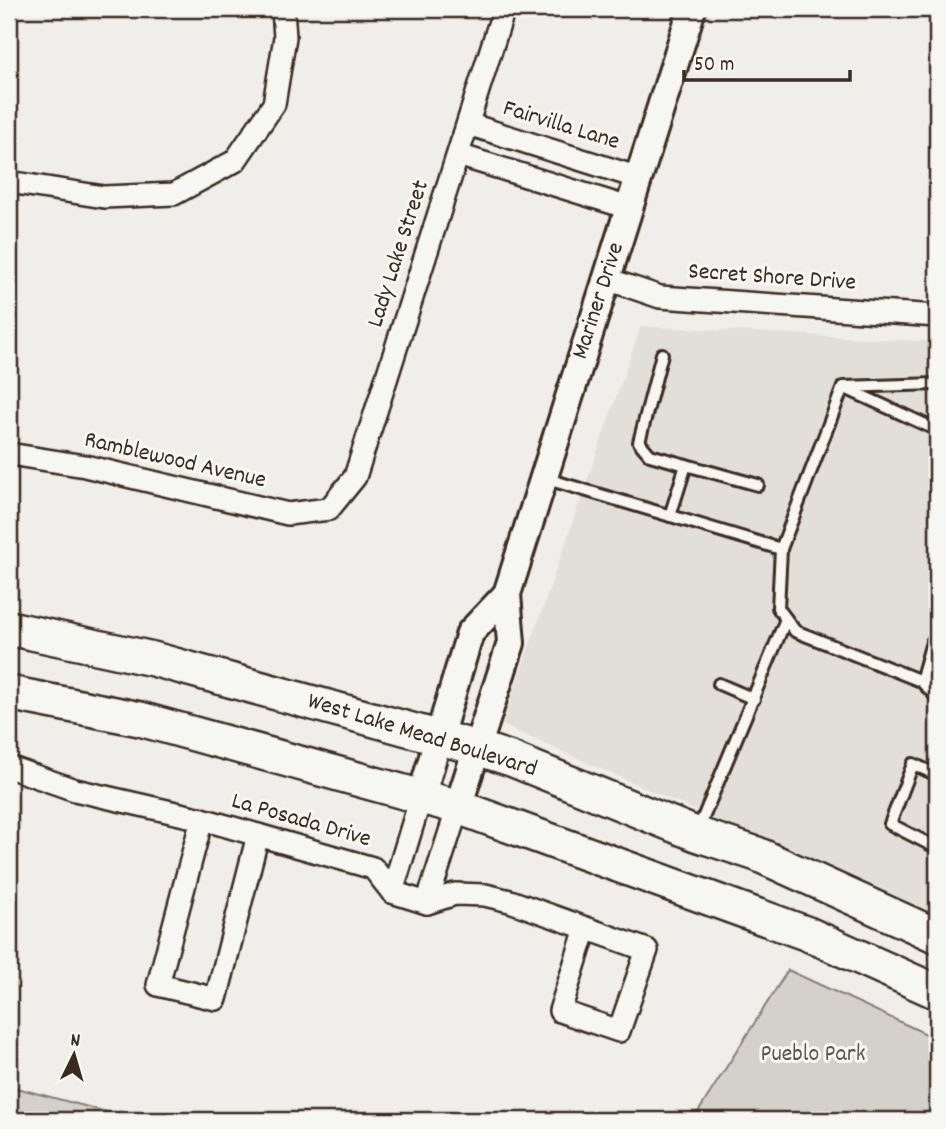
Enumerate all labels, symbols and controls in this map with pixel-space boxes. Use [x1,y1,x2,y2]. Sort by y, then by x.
scale bar [684,38,850,82]
text: 50 m [694,51,734,81]
street label: Fairvilla Lane [498,92,624,160]
street label: Lady Lake Street [359,176,439,332]
street label: Mariner Drive [564,238,634,364]
street label: Secret Shore Drive [687,255,857,301]
street label: Ramblewood Avenue [81,424,269,498]
street label: West Lake Mead Boulevard [303,685,541,787]
street label: La Posada Drive [227,785,375,857]
north arrow [38,1020,108,1090]
text: N [69,1028,81,1055]
park label: Pueblo Park [761,1038,865,1072]

